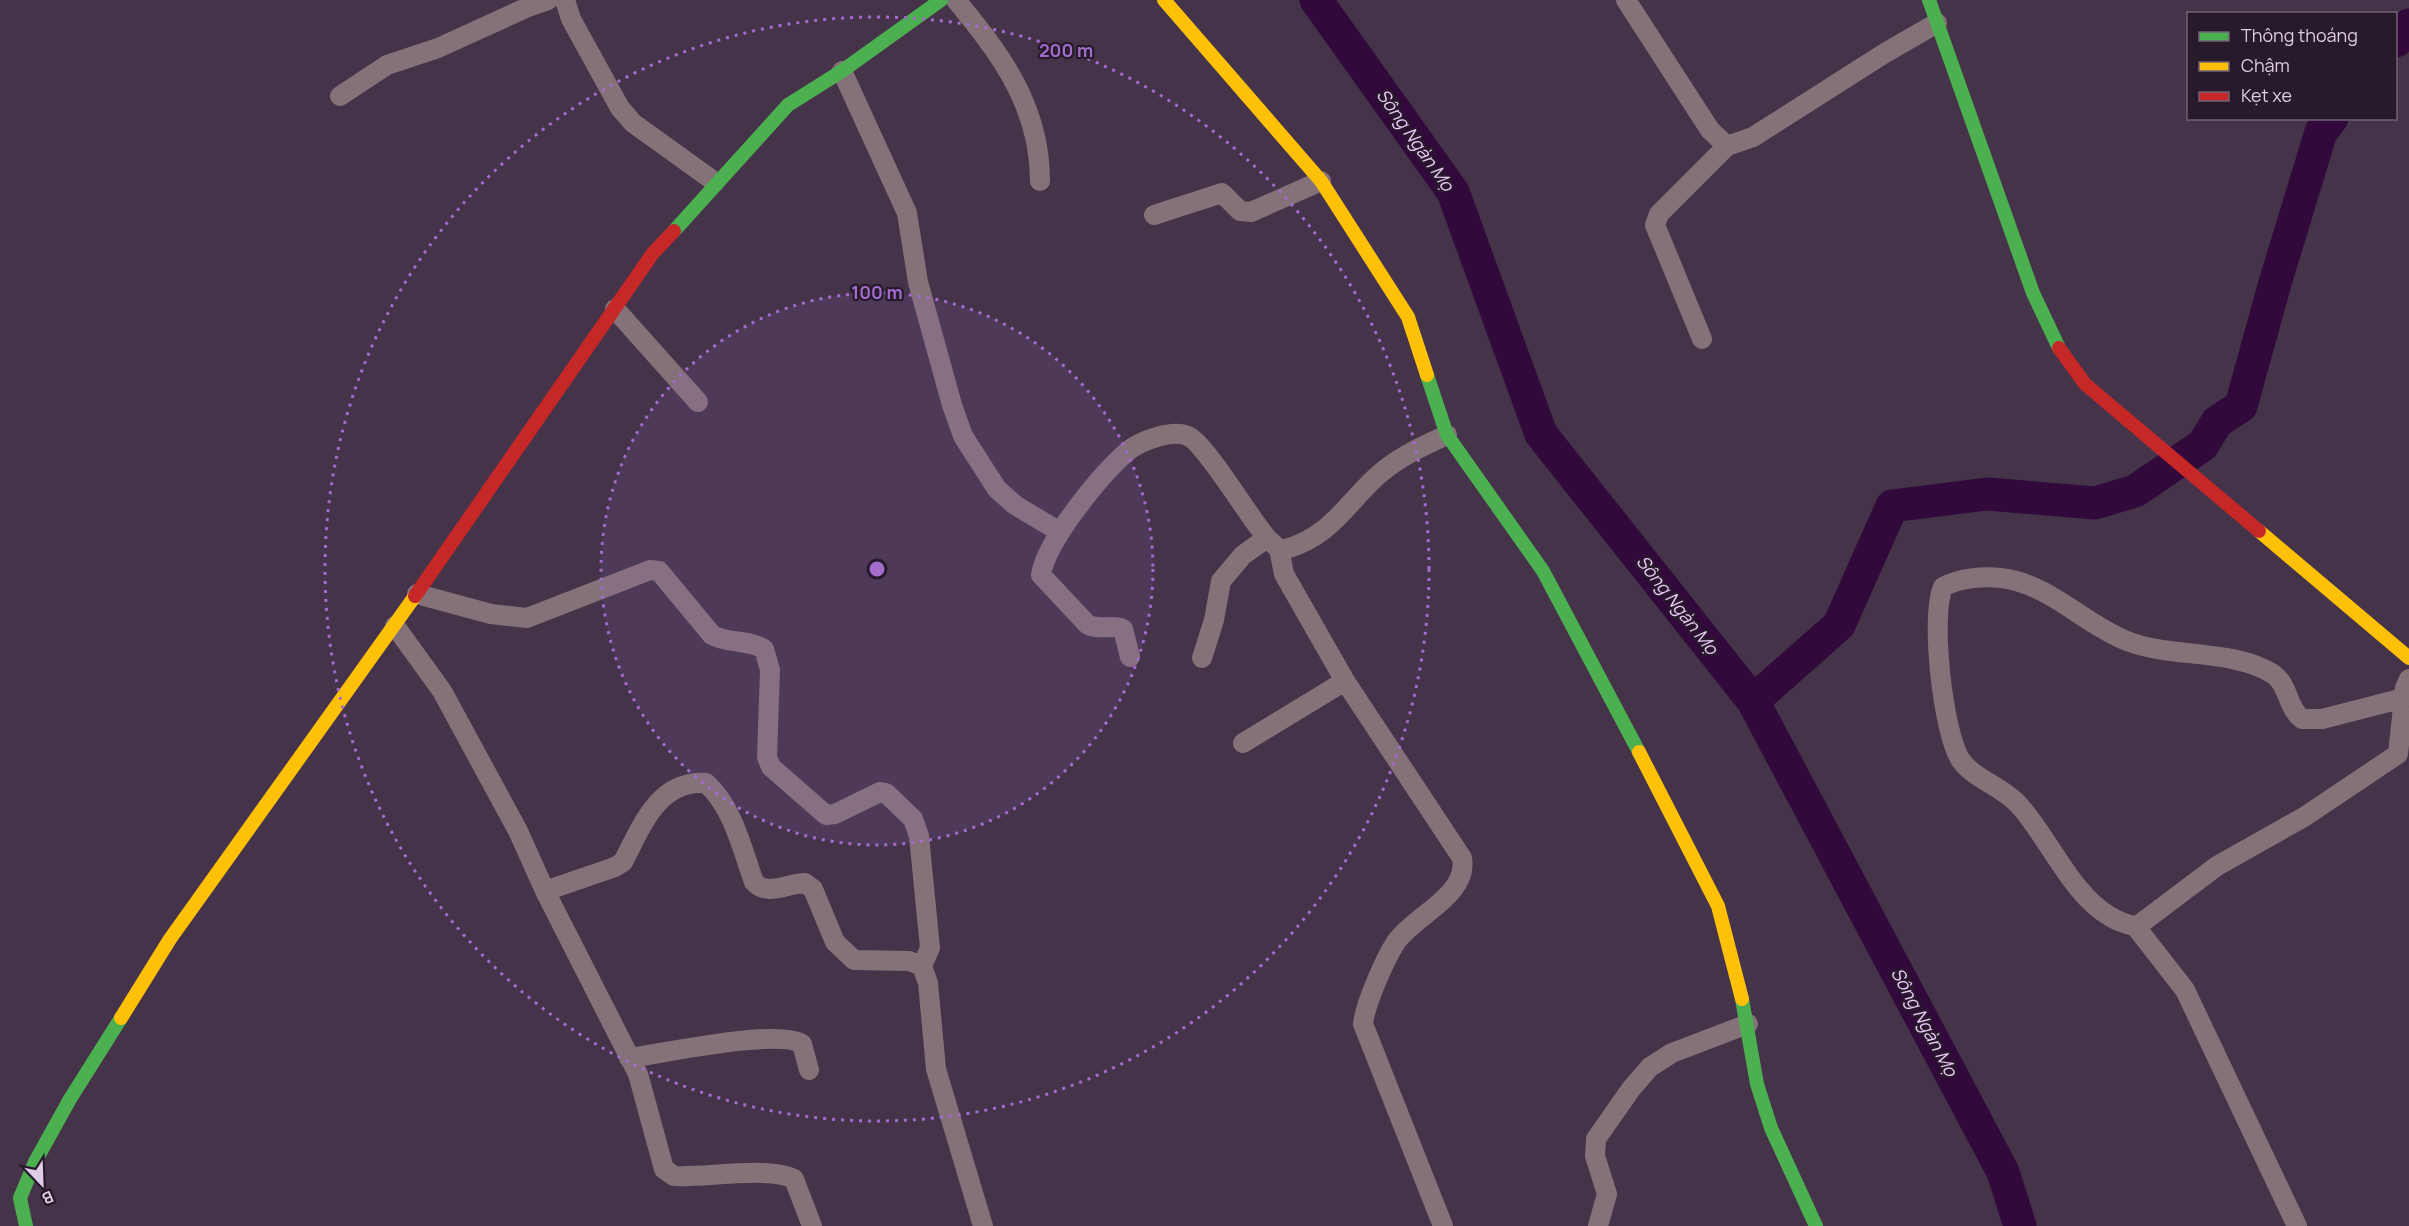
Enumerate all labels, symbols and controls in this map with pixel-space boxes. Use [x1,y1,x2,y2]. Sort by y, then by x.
legend [2187,12,2397,120]
text: Thông thoáng [2241,23,2358,47]
text: 200 m [1039,38,1093,62]
text: Chậm [2241,53,2290,77]
water label: Sông Ngàn Mọ [1372,83,1461,196]
text: Kẹt xe [2241,83,2292,107]
text: 100 m [851,280,903,304]
water label: Sông Ngàn Mọ [1631,550,1725,660]
centre of rings [867,559,887,579]
water label: Sông Ngàn Mọ [1886,963,1964,1081]
north arrow [12,1154,72,1214]
text: B [39,1186,57,1210]

